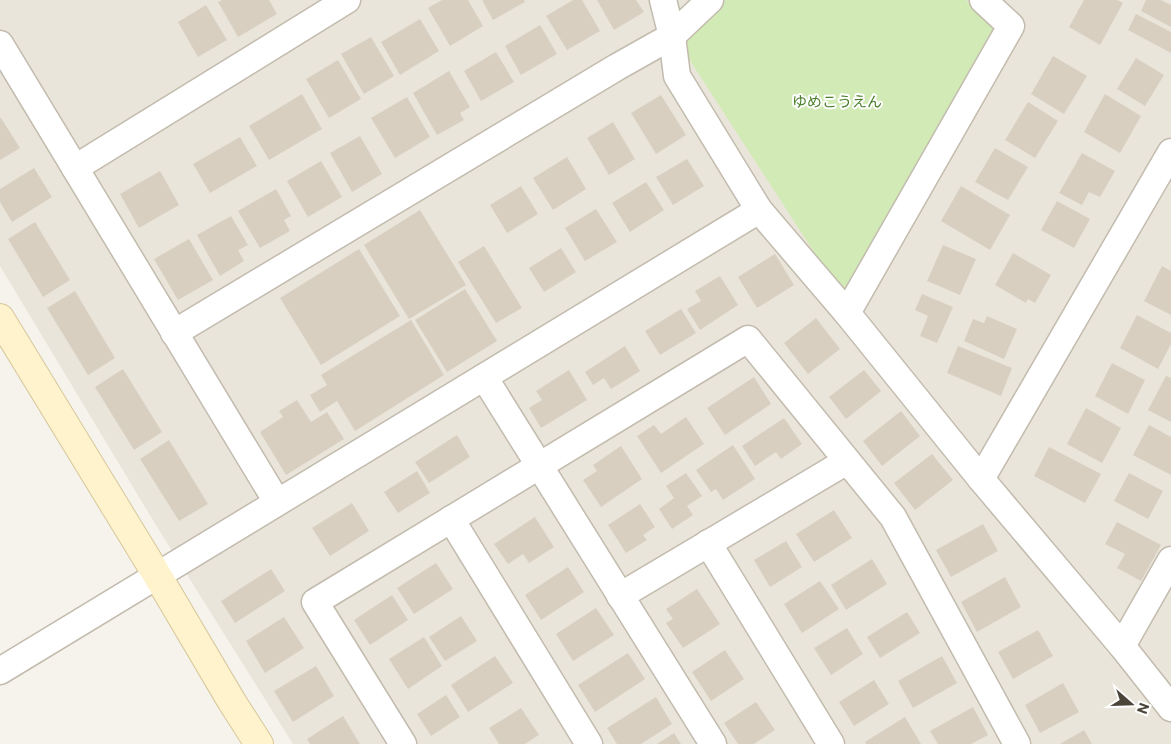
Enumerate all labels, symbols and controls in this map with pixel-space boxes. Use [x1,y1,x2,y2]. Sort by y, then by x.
park label: ゆめこうえん [792,92,882,110]
north arrow [1106,679,1156,729]
text: N [1134,701,1153,716]

